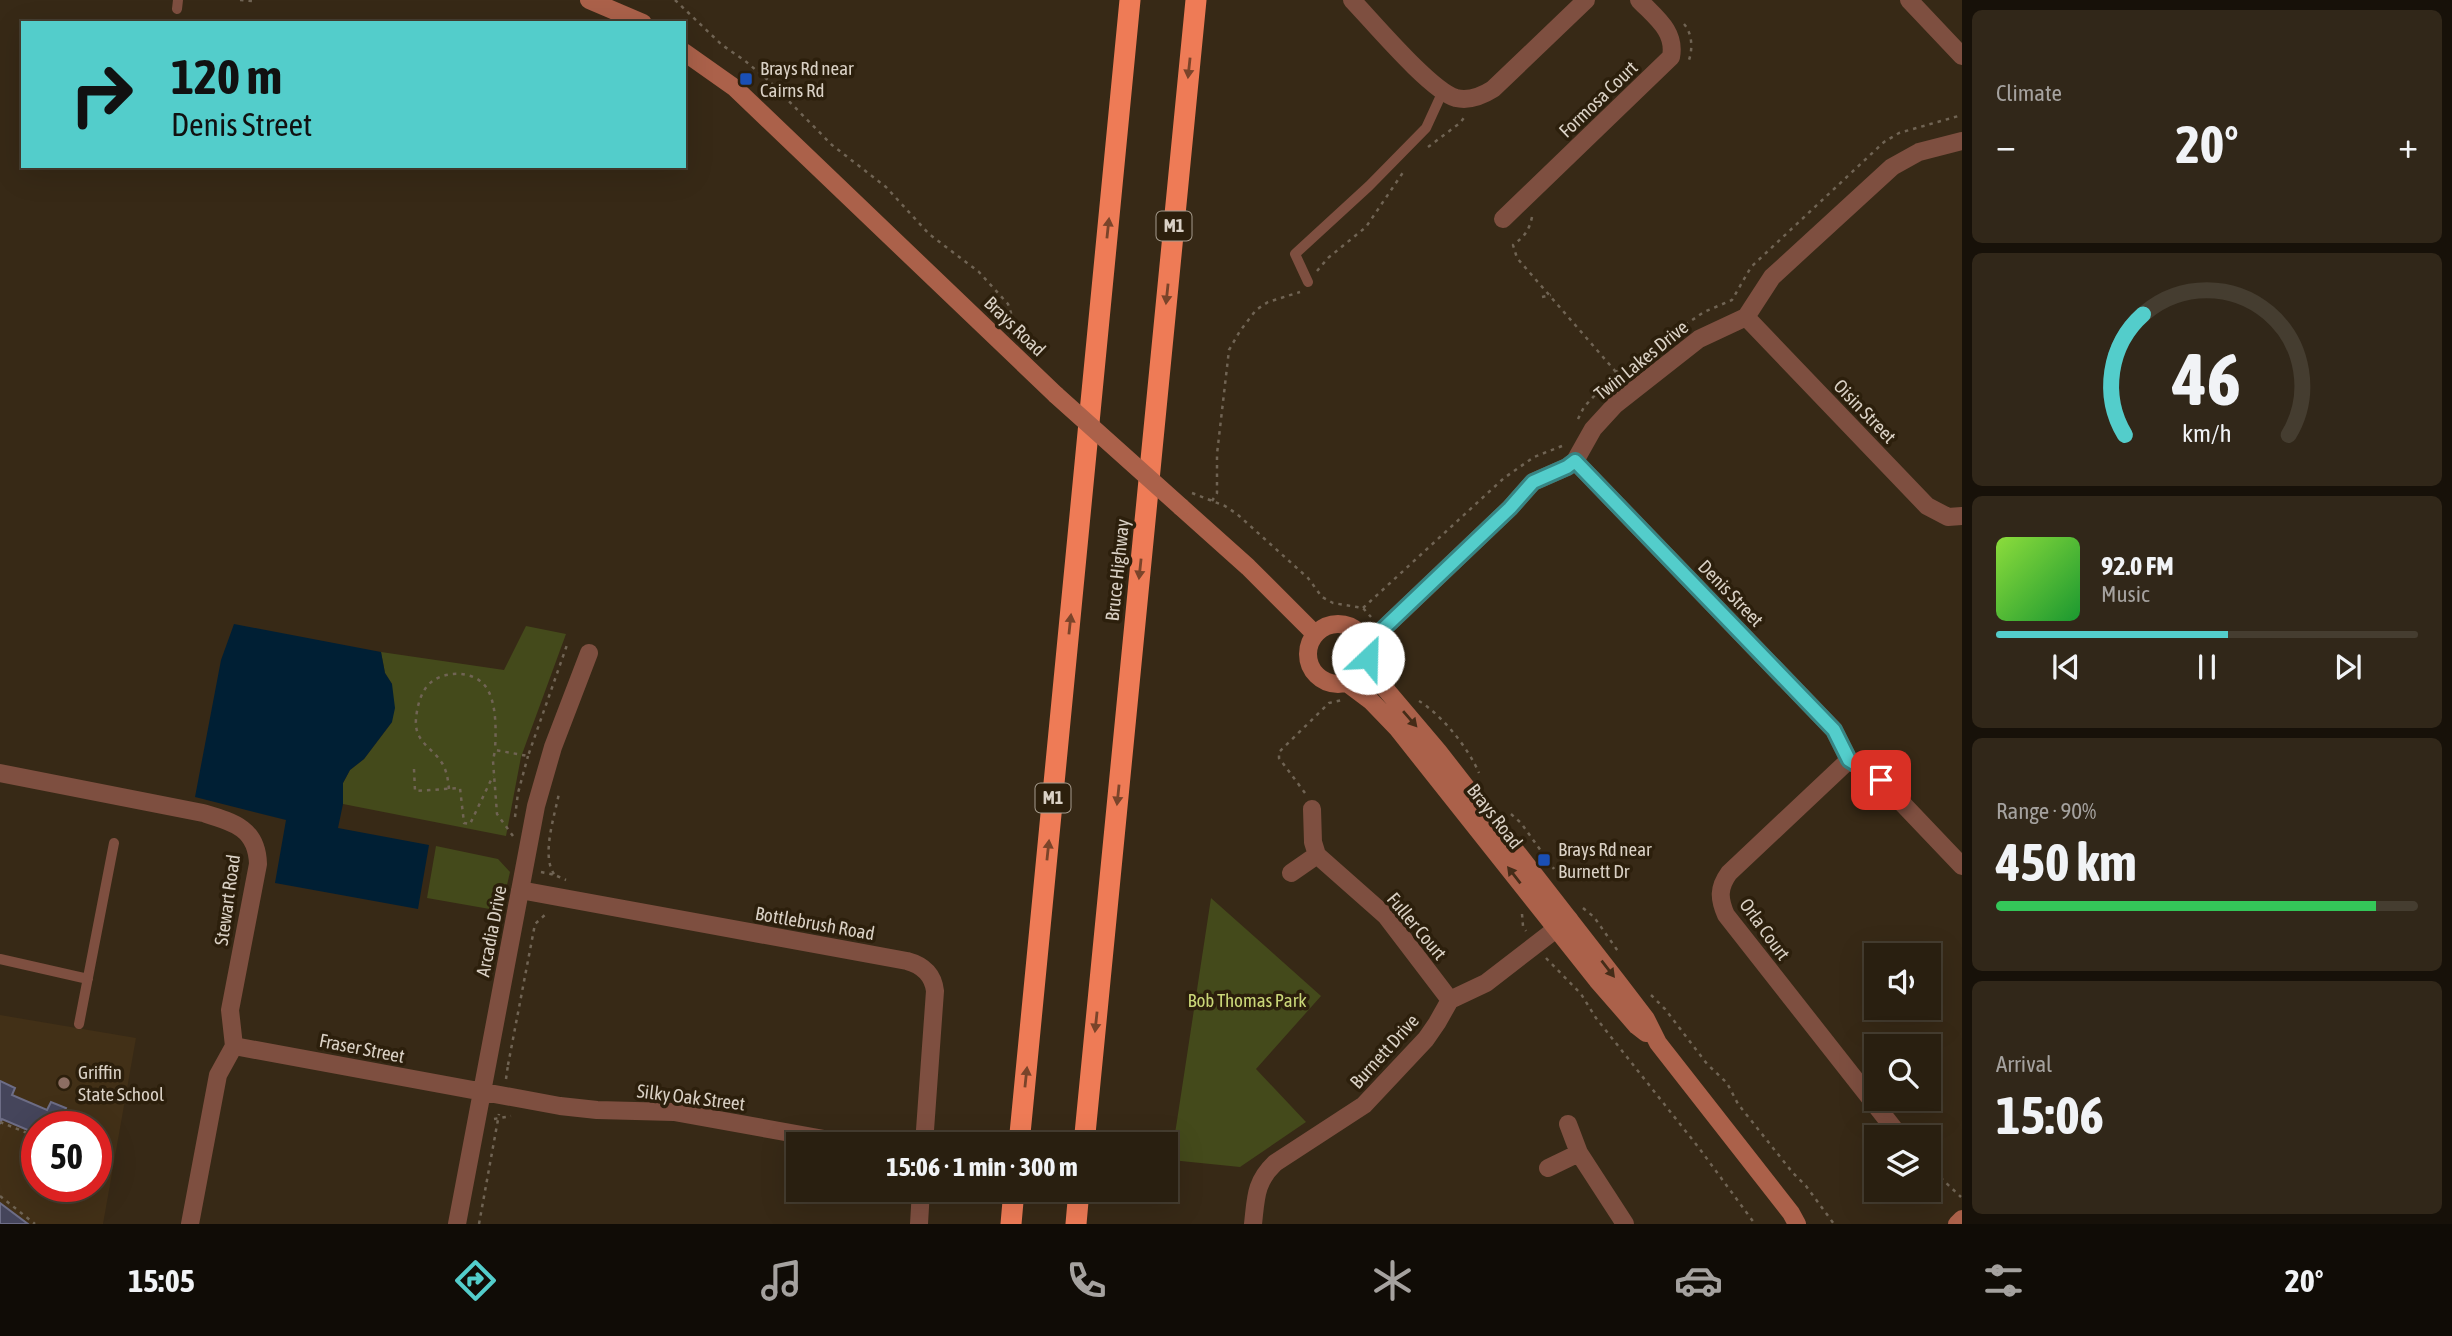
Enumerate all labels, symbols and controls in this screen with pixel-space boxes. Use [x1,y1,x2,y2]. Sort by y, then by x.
text: 120 m [171,48,282,104]
icon: right [56,49,147,140]
street label: Formosa Court [1554,56,1642,142]
place label: Brays Rd near Cairns Rd [760,57,854,101]
one-way arrow [1183,57,1194,79]
marker: Brays Rd near Cairns Rd [738,71,754,87]
text: Climate [1996,80,2062,106]
text: Denis Street [171,106,312,143]
text: 20° [2175,114,2239,174]
text: − [1996,123,2016,166]
text: + [2398,123,2418,166]
road number: M1 [1156,211,1192,240]
one-way arrow [1103,217,1114,239]
one-way arrow [1161,284,1172,306]
street label: Brays Road [980,292,1050,360]
street label: Twin Lakes Drive [1590,316,1692,404]
text: 46 [2172,338,2241,421]
street label: Oisin Street [1829,375,1901,447]
text: km/h [2182,419,2232,447]
street label: Bruce Highway [1101,518,1133,622]
text: 92.0 FM [2101,551,2174,581]
street label: Denis Street [1694,555,1768,631]
one-way arrow [1134,558,1145,580]
text: Music [2101,581,2149,607]
one-way arrow [1065,613,1076,635]
position arrow [1331,621,1405,695]
icon: previous [2047,648,2085,686]
icon: pause [2188,648,2226,686]
icon: next [2329,648,2367,686]
one-way arrow [1402,710,1417,727]
pin [1851,750,1911,810]
icon: arrive [1862,761,1900,799]
street label: Brays Road [1463,779,1527,853]
road number: M1 [1036,784,1070,812]
one-way arrow [1112,784,1123,806]
text: Range · 90% [1996,798,2096,824]
text: 450 km [1996,832,2137,892]
place label: Brays Rd near Burnett Dr [1558,838,1652,882]
one-way arrow [1043,839,1054,861]
marker: Brays Rd near Burnett Dr [1536,852,1552,868]
street label: Stewart Road [210,853,244,947]
one-way arrow [1506,867,1521,885]
street label: Arcadia Drive [471,884,511,978]
street label: Fuller Court [1383,888,1451,964]
street label: Orla Court [1735,894,1795,964]
street label: Bottlebrush Road [754,902,876,944]
map controls [1864,943,1941,1202]
button: sound [1864,943,1941,1020]
one-way arrow [1600,960,1615,978]
park label: Bob Thomas Park [1187,989,1307,1011]
street label: Burnett Drive [1345,1009,1423,1093]
one-way arrow [1090,1011,1101,1033]
street label: Fraser Street [317,1029,407,1067]
button: search [1864,1034,1941,1111]
text: Arrival [1996,1051,2052,1077]
place label: Griffin State School [78,1061,164,1105]
one-way arrow [1021,1065,1032,1087]
marker: Griffin State School [56,1075,72,1091]
street label: Silky Oak Street [636,1079,746,1115]
text: 15:06 [1996,1085,2104,1145]
speed limit sign: 50 [21,1111,112,1202]
button: layers [1864,1125,1941,1202]
text: 15:06 · 1 min · 300 m [886,1152,1078,1182]
icon: directions [451,1256,500,1305]
icon: music [757,1256,806,1305]
icon: phone [1062,1256,1111,1305]
icon: climate [1368,1256,1417,1305]
icon: car [1674,1256,1723,1305]
icon: filters [1979,1256,2028,1305]
text: 15:05 [128,1262,195,1299]
text: 20° [2285,1262,2324,1299]

